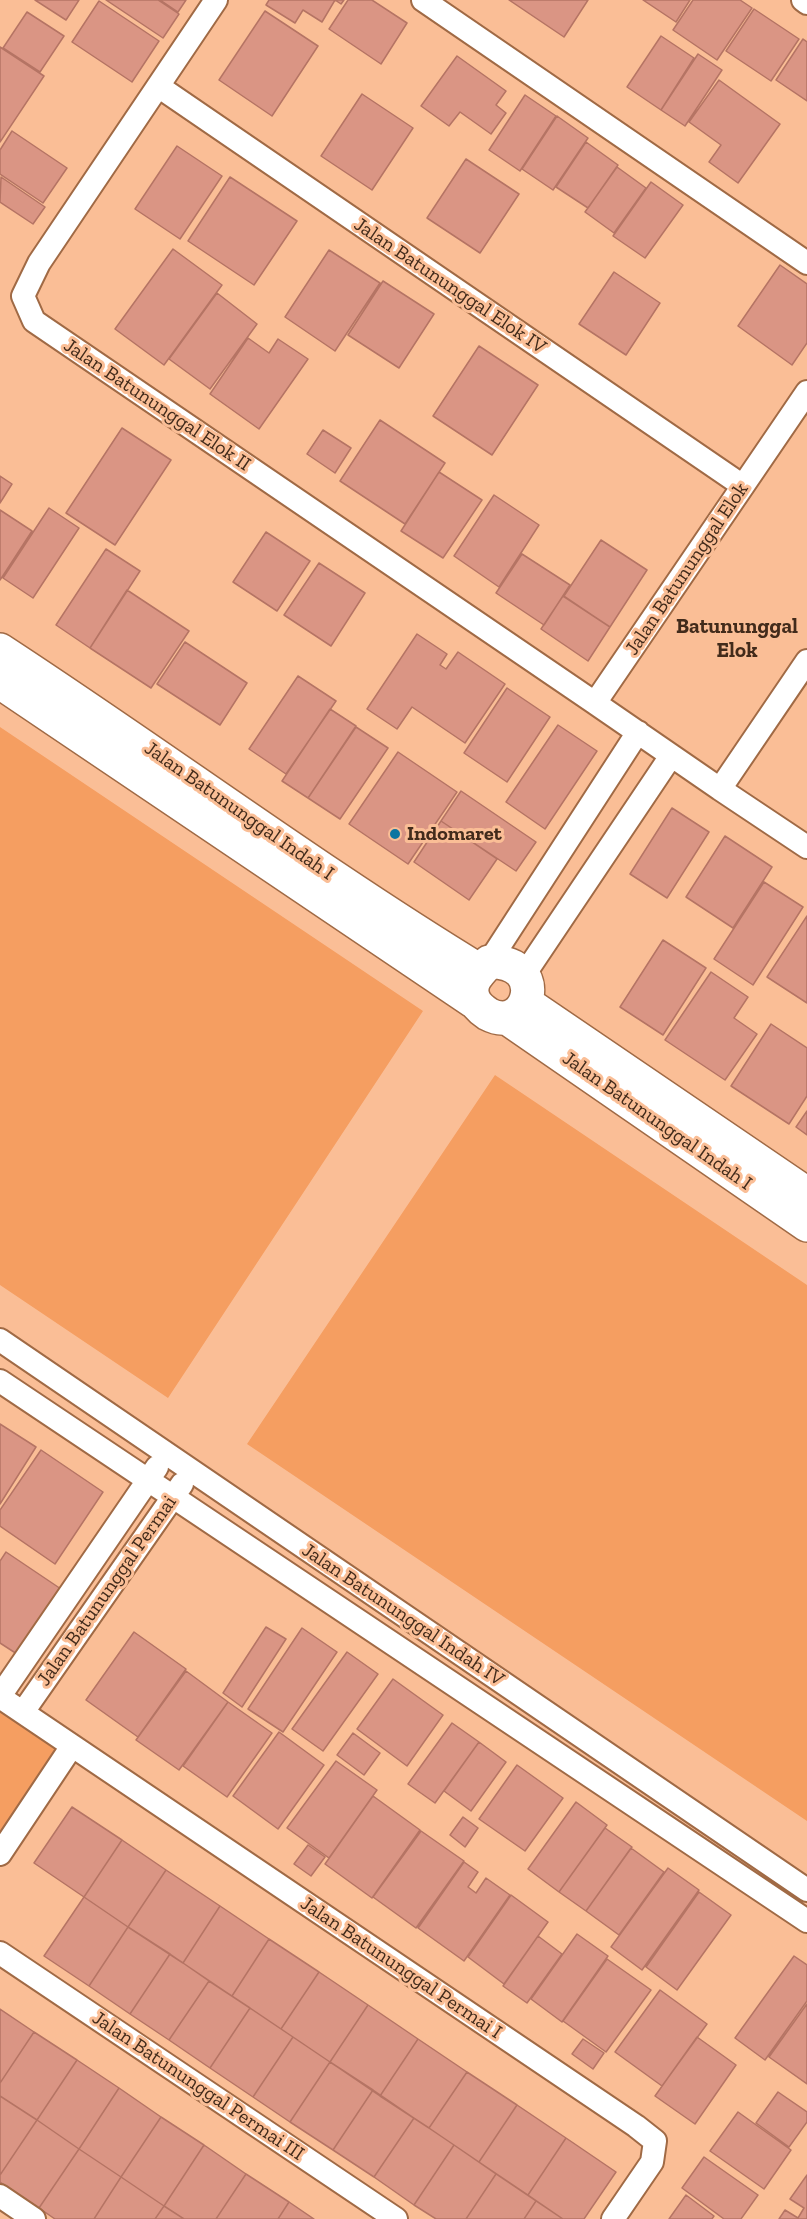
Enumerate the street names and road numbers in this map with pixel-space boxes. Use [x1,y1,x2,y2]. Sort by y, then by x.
street label: Jalan Batununggal Elok IV [349,213,551,359]
street label: Jalan Batununggal Elok II [59,333,255,477]
street label: Jalan Batununggal Elok [620,478,754,660]
street label: Jalan Batununggal Indah I [140,736,338,886]
street label: Jalan Batununggal Indah I [558,1046,756,1196]
street label: Jalan Batununggal Permai [32,1491,182,1691]
street label: Jalan Batununggal Indah IV [297,1538,509,1692]
street label: Jalan Batununggal Permai I [296,1892,506,2044]
street label: Jalan Batununggal Permai III [87,2006,309,2166]

